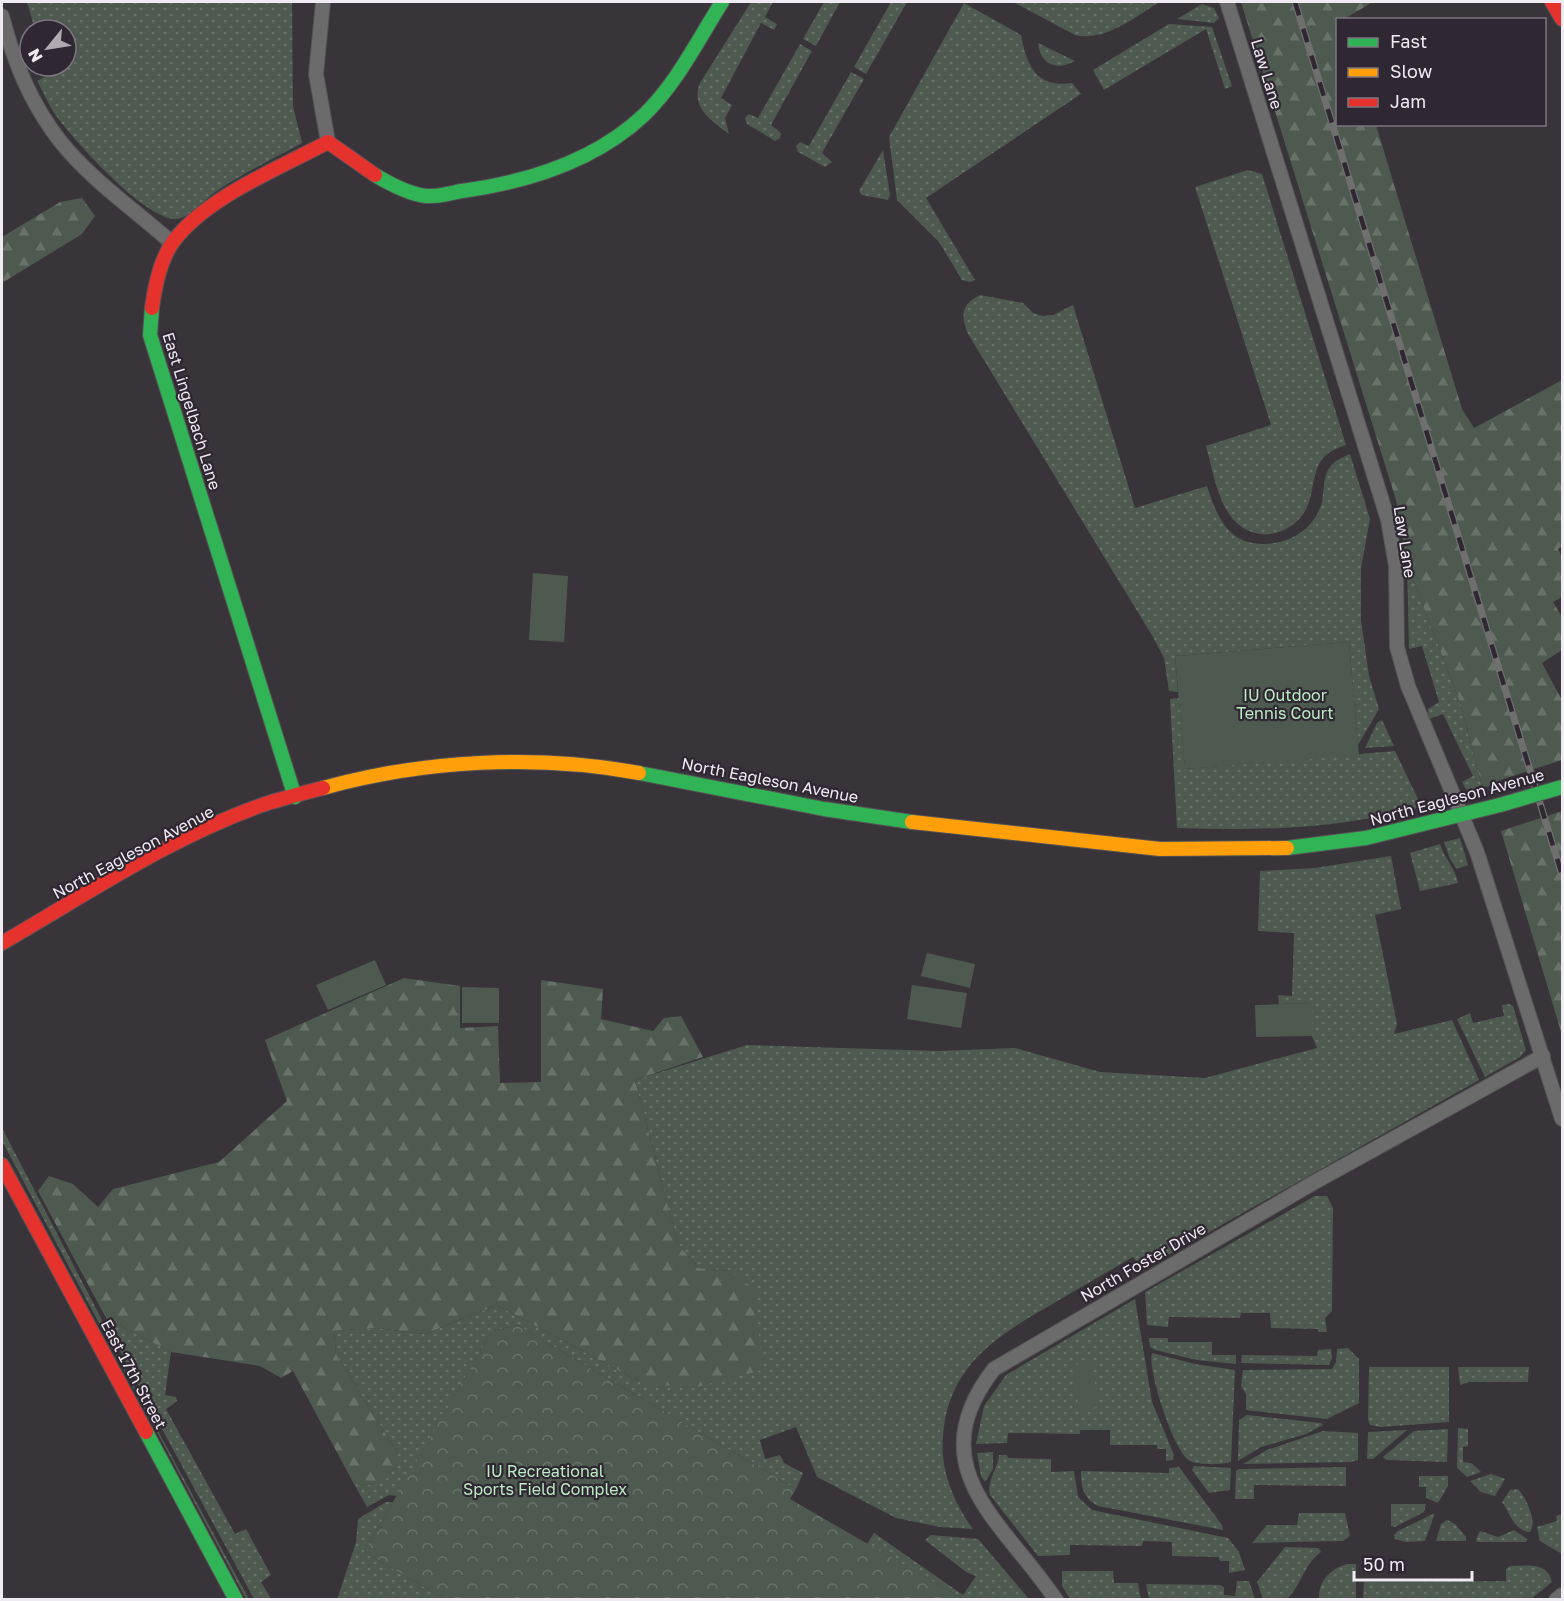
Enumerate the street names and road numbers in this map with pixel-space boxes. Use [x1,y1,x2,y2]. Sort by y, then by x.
street label: Law Lane [1247,36,1287,112]
street label: East Lingelbach Lane [158,330,226,492]
street label: Law Lane [1389,505,1421,579]
street label: North Eagleson Avenue [680,753,860,807]
street label: North Eagleson Avenue [1368,764,1546,830]
street label: North Eagleson Avenue [49,801,217,903]
street label: North Foster Drive [1077,1218,1209,1306]
street label: East 17th Street [97,1316,171,1432]

